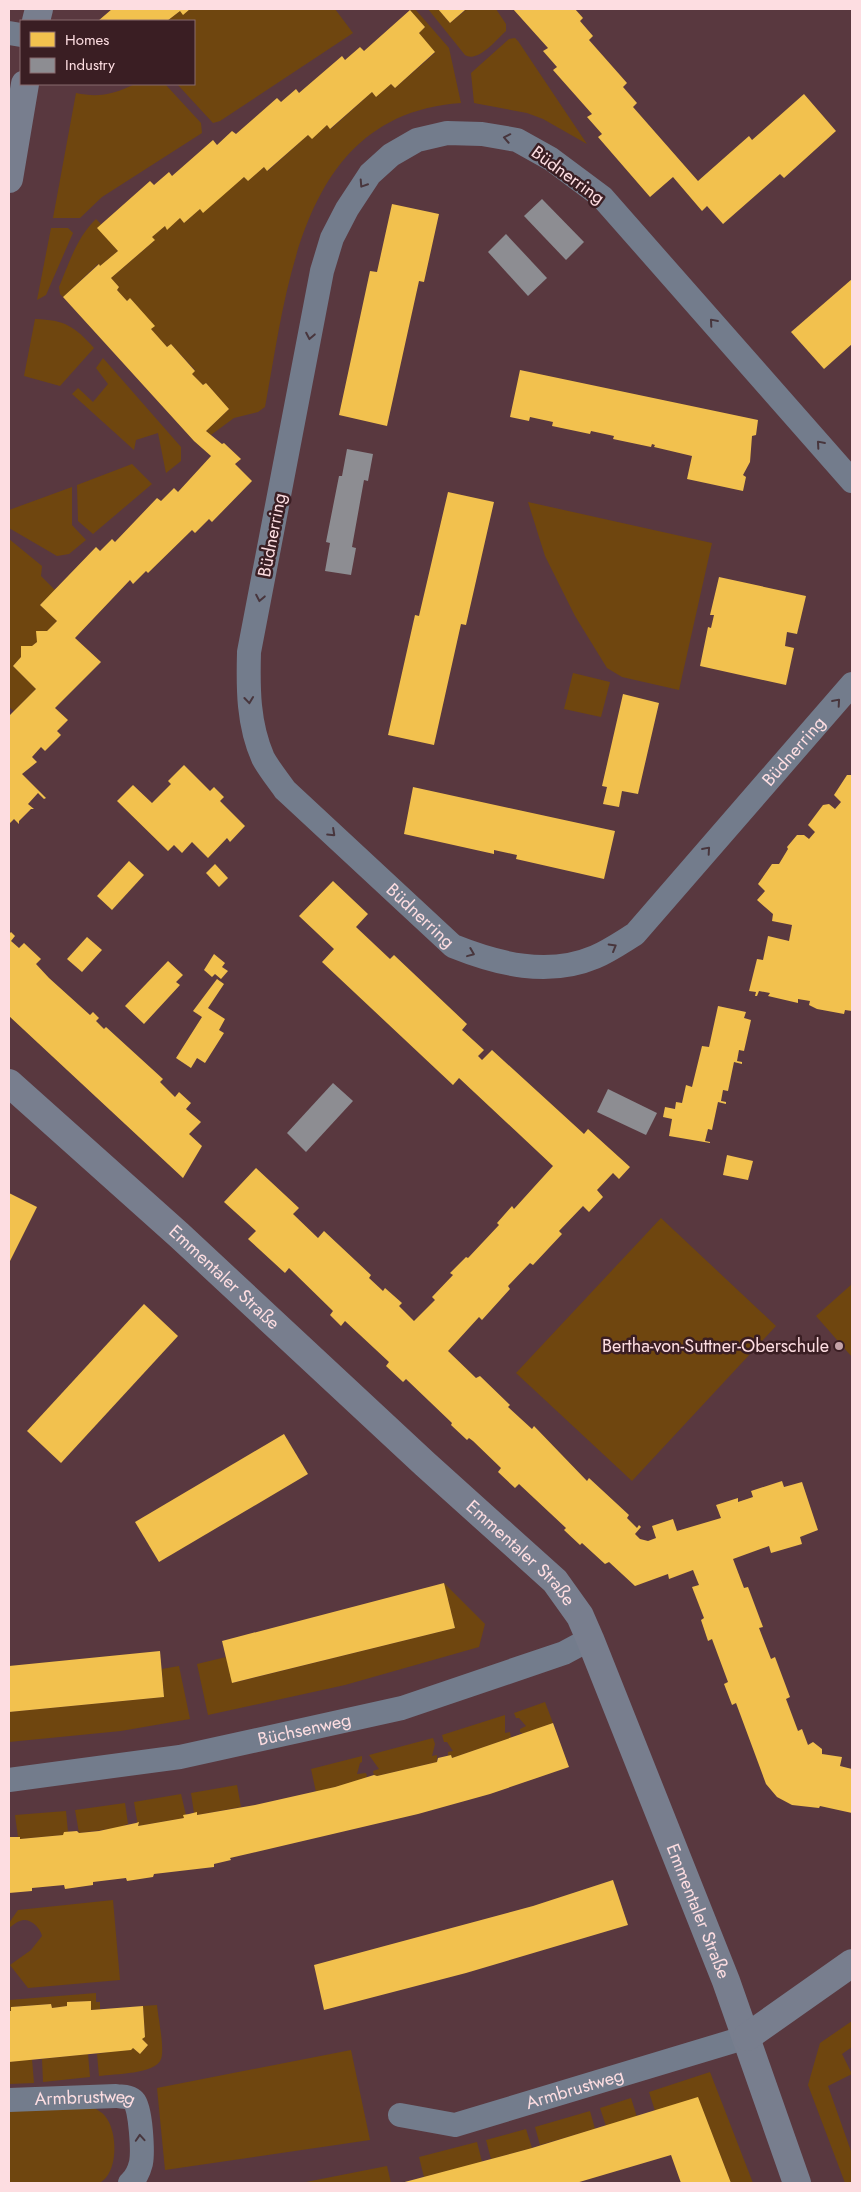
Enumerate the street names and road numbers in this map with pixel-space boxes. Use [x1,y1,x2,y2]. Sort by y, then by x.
street label: Büdnerring [526,139,610,211]
street label: Büdnerring [251,491,293,579]
street label: Büdnerring [756,710,831,792]
street label: Büdnerring [380,877,460,954]
street label: Emmentaler Straße [163,1219,286,1336]
street label: Emmentaler Straße [460,1494,582,1611]
street label: Büchsenweg [255,1707,354,1752]
street label: Emmentaler Straße [660,1840,737,1983]
street label: Armbrustweg [523,2062,627,2116]
street label: Armbrustweg [34,2083,140,2112]

